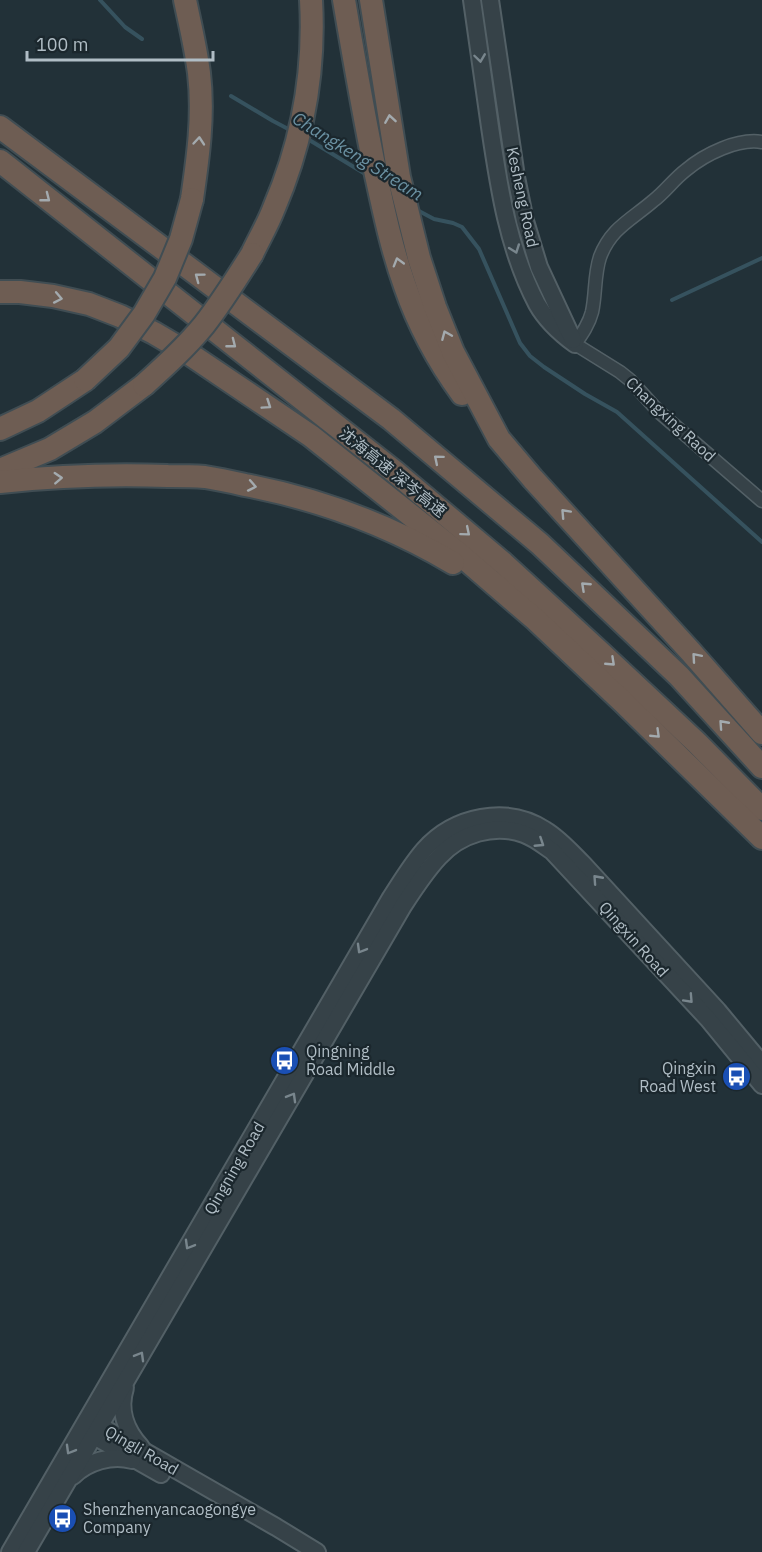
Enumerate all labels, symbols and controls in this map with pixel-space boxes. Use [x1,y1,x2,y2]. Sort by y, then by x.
scale bar [27,24,213,62]
text: 100 m [36,33,88,56]
one-way arrow [473,52,486,62]
water label: Changkeng Stream [288,106,428,206]
one-way arrow [385,114,397,123]
one-way arrow [192,136,205,145]
street label: Kesheng Road [503,145,543,249]
one-way arrow [39,190,50,201]
one-way arrow [507,244,520,254]
one-way arrow [393,257,405,268]
one-way arrow [195,273,206,284]
one-way arrow [53,291,63,304]
one-way arrow [441,330,453,341]
one-way arrow [225,337,236,348]
street label: Changxing Raod [622,372,720,466]
one-way arrow [260,398,271,409]
street label: 沈海高速 深岑高速 [336,423,450,521]
one-way arrow [434,455,445,466]
one-way arrow [54,471,63,484]
one-way arrow [247,479,257,492]
one-way arrow [561,509,572,520]
one-way arrow [459,525,470,536]
one-way arrow [581,583,592,594]
one-way arrow [692,653,703,664]
one-way arrow [604,655,615,666]
one-way arrow [719,720,730,731]
one-way arrow [650,727,660,738]
one-way arrow [534,836,544,848]
one-way arrow [593,876,604,886]
street label: Qingxin Road [595,897,673,981]
one-way arrow [357,943,368,954]
one-way arrow [682,992,693,1003]
place label: Qingning Road Middle [306,1041,395,1079]
bus stop icon: Qingning Road Middle [269,1044,301,1076]
place label: Qingxin Road West [639,1058,716,1096]
bus stop icon: Qingxin Road West [721,1061,753,1093]
one-way arrow [284,1093,296,1103]
street label: Qingning Road [199,1118,269,1218]
one-way arrow [185,1239,196,1249]
one-way arrow [133,1352,145,1362]
street label: Qingli Road [102,1421,182,1479]
one-way arrow [65,1444,77,1454]
place label: Shenzhenyancaogongye Company [83,1499,256,1537]
bus stop icon: Shenzhenyancaogongye Company [46,1502,78,1534]

